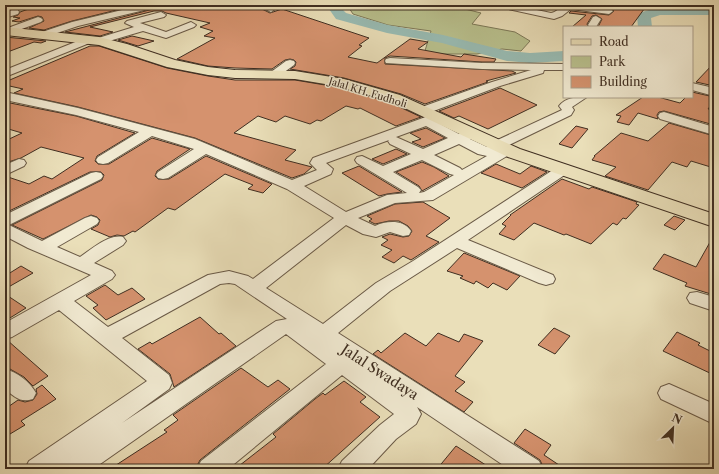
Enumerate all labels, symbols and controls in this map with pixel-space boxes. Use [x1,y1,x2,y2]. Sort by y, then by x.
legend [563,26,693,98]
text: Road [599,34,629,49]
text: Park [599,54,626,69]
street label: Jalal KH. Fudholi [325,74,409,111]
text: Building [599,74,647,89]
street label: Jalal Swadaya [336,339,423,404]
north arrow [653,408,693,448]
text: N [670,411,685,427]

